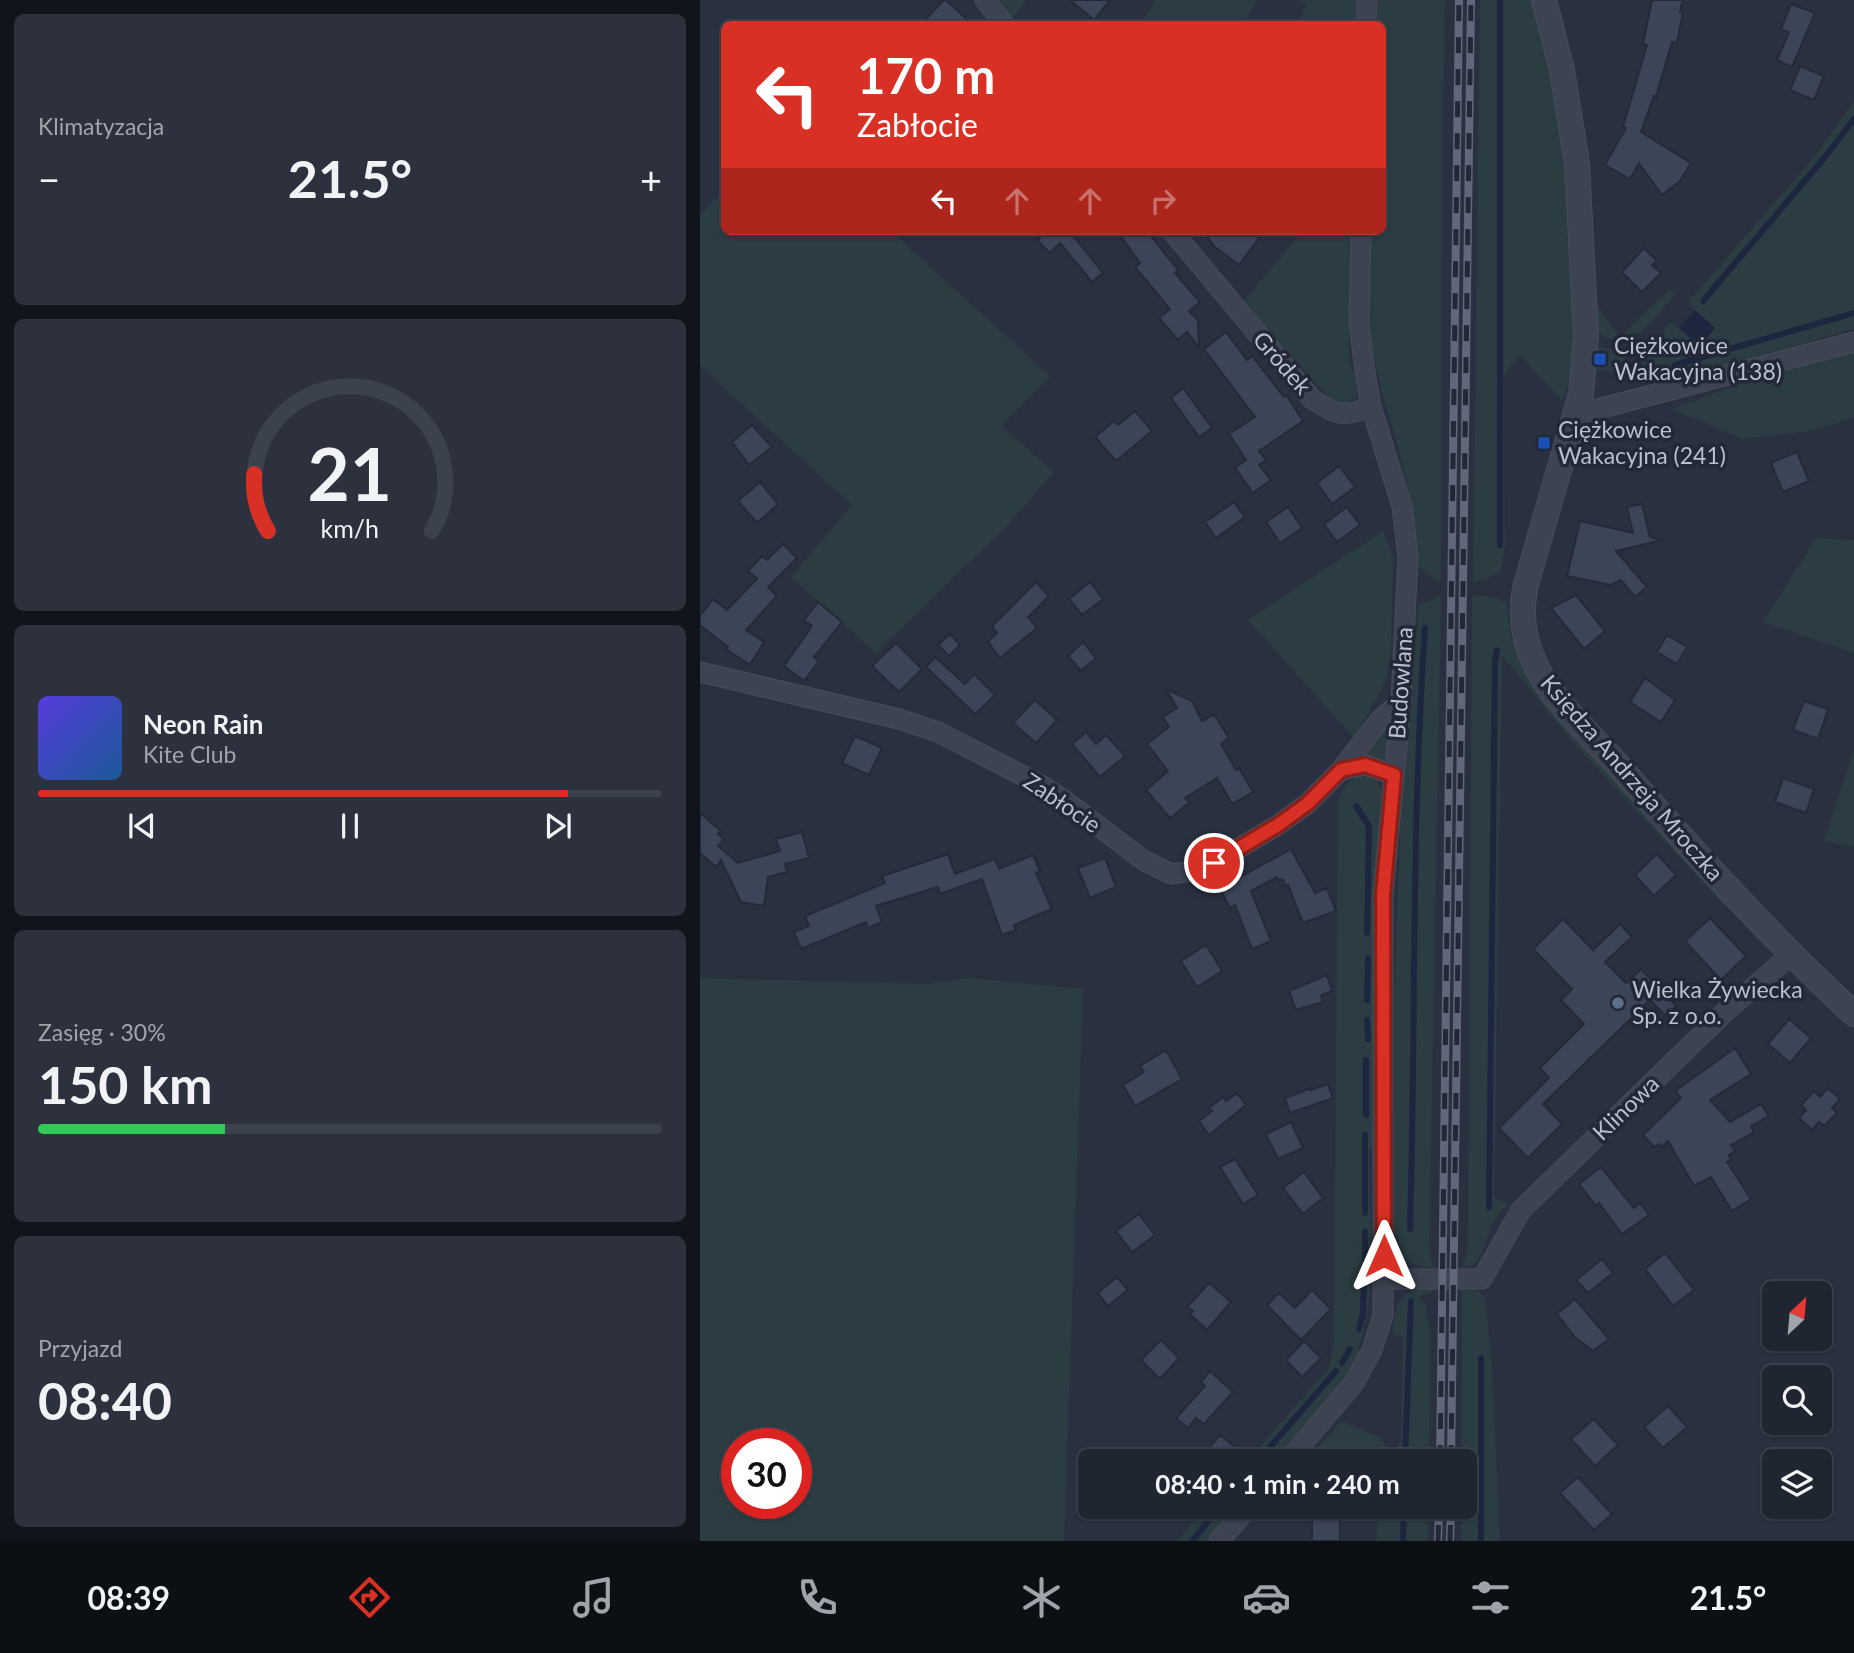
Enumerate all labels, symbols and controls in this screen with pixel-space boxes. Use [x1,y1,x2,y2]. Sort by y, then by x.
text: 170 m [857,46,995,104]
icon: left [742,49,833,140]
text: Zabłocie [857,105,978,144]
text: Klimatyzacja [38,112,164,140]
text: 21.5° [288,147,412,209]
text: − [38,156,60,202]
text: + [640,156,662,202]
icon: left [925,182,963,220]
icon: ahead [998,182,1036,220]
icon: ahead [1071,182,1109,220]
icon: right [1144,182,1182,220]
street label: Gródek [1248,325,1318,400]
place label: Ciężkowice Wakacyjna (138) [1614,331,1782,385]
marker: Ciężkowice Wakacyjna (138) [1592,351,1608,367]
place label: Ciężkowice Wakacyjna (241) [1558,415,1726,469]
text: 21 [308,430,392,518]
marker: Ciężkowice Wakacyjna (241) [1536,435,1552,451]
text: km/h [321,513,379,543]
street label: Budowlana [1382,626,1418,740]
street label: Księdza Andrzeja Mroczka [1536,669,1730,886]
text: Neon Rain [143,708,263,740]
text: Kite Club [143,740,236,768]
street label: Zabłocie [1019,766,1106,838]
icon: previous [123,807,161,845]
icon: pause [331,807,369,845]
icon: next [539,807,577,845]
pin [1184,833,1244,893]
icon: arrive [1195,844,1233,882]
place label: Wielka Żywiecka Sp. z o.o. [1632,975,1803,1029]
marker: Wielka Żywiecka Sp. z o.o. [1610,995,1626,1011]
text: Zasięg · 30% [38,1018,166,1046]
text: 150 km [38,1053,212,1115]
street label: Klinowa [1586,1069,1664,1146]
position arrow [1347,1219,1421,1293]
north arrow [1762,1281,1832,1351]
map controls [1762,1281,1832,1519]
text: Przyjazd [38,1334,122,1362]
button: search [1762,1365,1832,1435]
text: 08:40 [38,1369,172,1431]
speed limit sign: 30 [721,1428,812,1519]
button: layers [1762,1449,1832,1519]
text: 08:40 · 1 min · 240 m [1155,1468,1400,1500]
icon: directions [345,1573,394,1622]
icon: music [569,1573,618,1622]
icon: phone [793,1573,842,1622]
icon: climate [1017,1573,1066,1622]
icon: car [1242,1573,1291,1622]
icon: filters [1466,1573,1515,1622]
text: 08:39 [88,1578,170,1617]
text: 21.5° [1690,1578,1766,1617]

